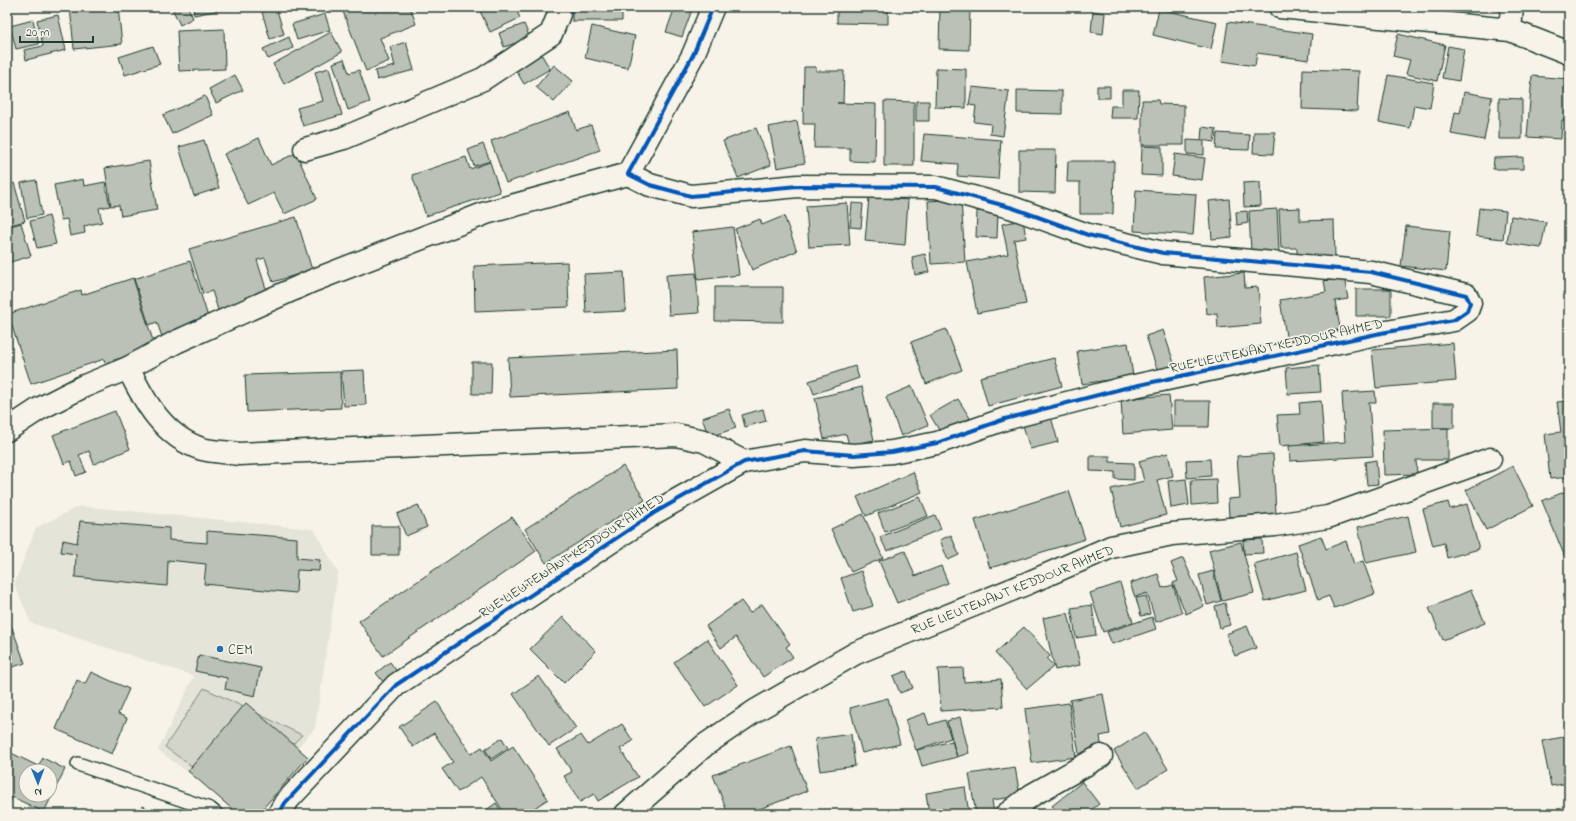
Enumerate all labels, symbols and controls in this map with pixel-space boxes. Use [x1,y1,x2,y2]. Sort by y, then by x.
scale bar [20,18,93,44]
text: 20 m [26,24,49,42]
street label: RUE LIEUTENANT KEDDOUR AHMED [1168,314,1385,379]
street label: RUE LIEUTENANT KEDDOUR AHMED [475,488,669,624]
street label: RUE LIEUTENANT KEDDOUR AHMED [908,540,1117,641]
place label: CEM [228,640,253,661]
marker: CEM [215,644,225,654]
north arrow [18,763,58,803]
text: N [34,784,42,800]

